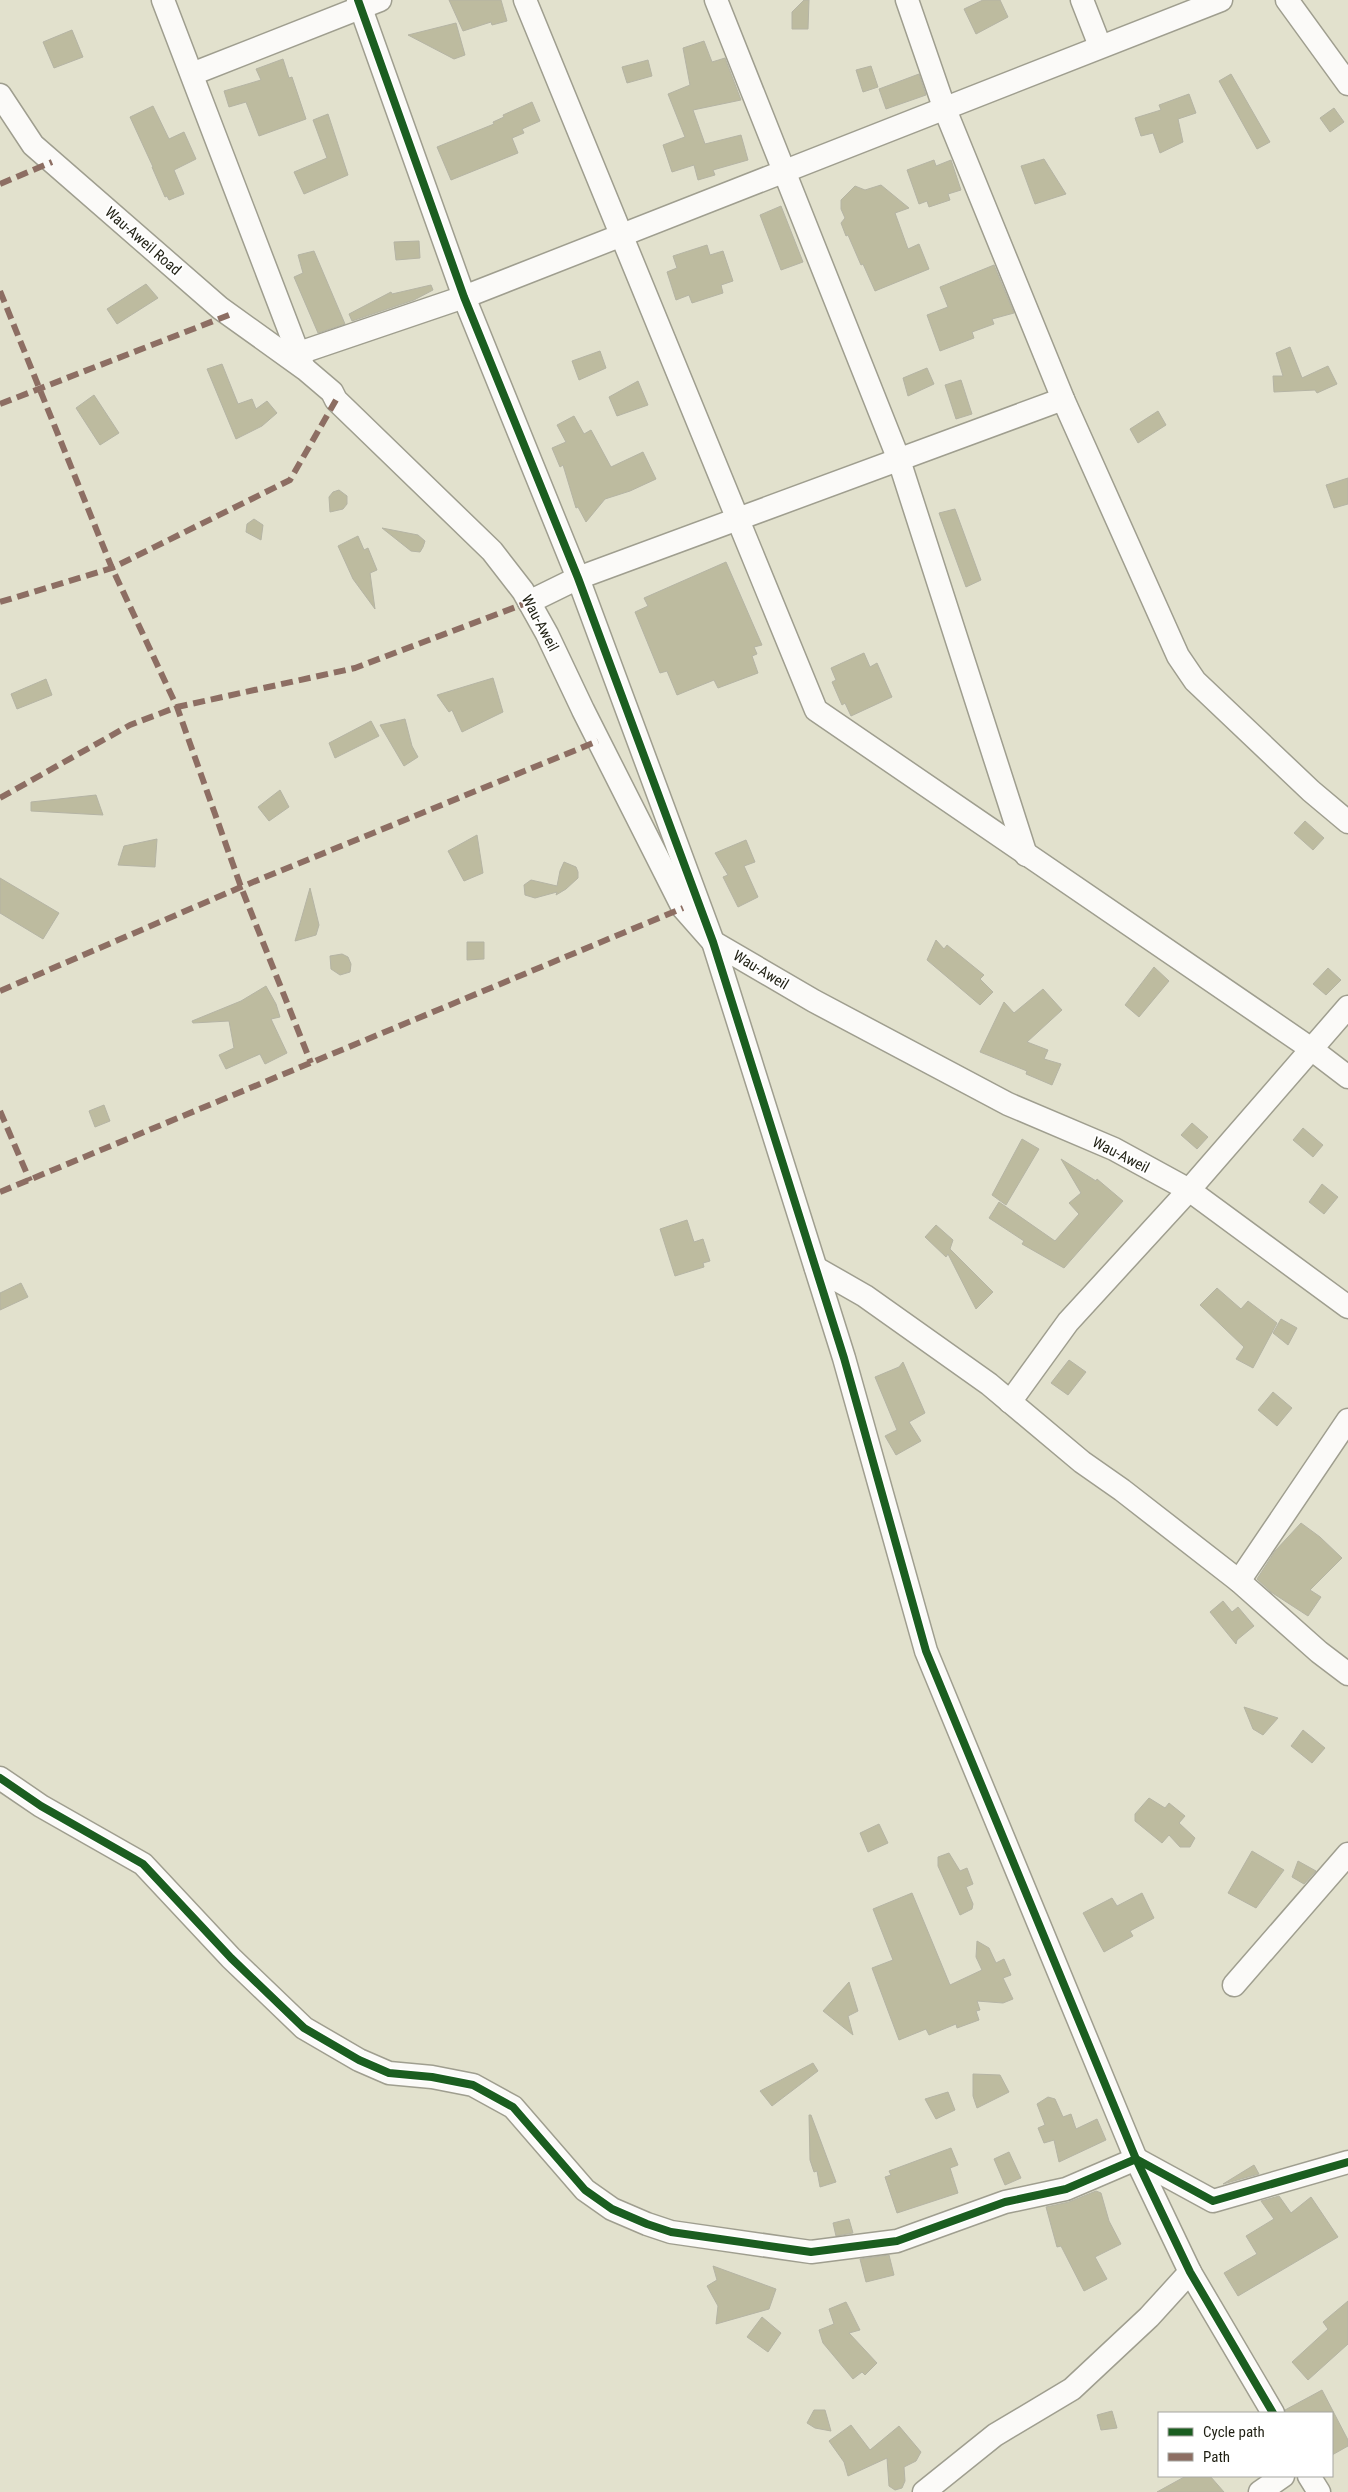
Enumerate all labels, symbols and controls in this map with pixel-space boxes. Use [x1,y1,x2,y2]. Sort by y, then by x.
street label: Wau-Aweil Road [101,203,185,279]
street label: Wau-Aweil [518,592,562,654]
street label: Wau-Aweil [730,946,792,994]
street label: Wau-Aweil [1090,1133,1152,1177]
legend [1158,2412,1333,2477]
text: Cycle path [1203,2423,1265,2441]
text: Path [1203,2448,1230,2466]

